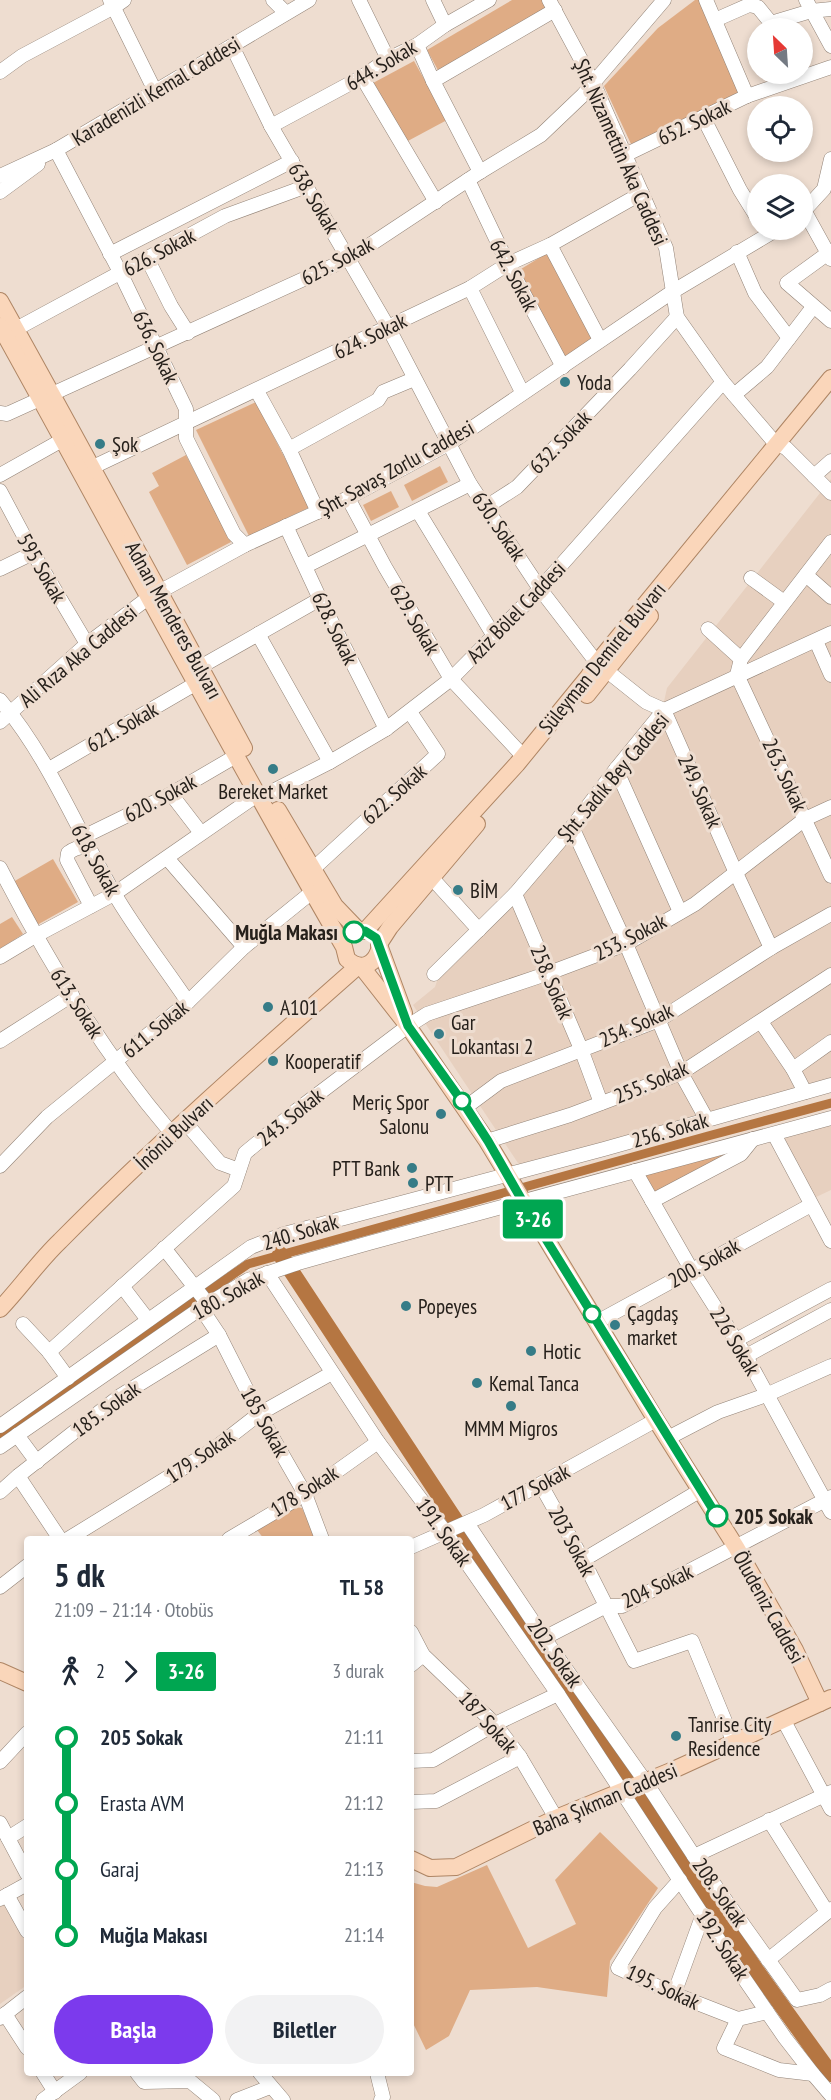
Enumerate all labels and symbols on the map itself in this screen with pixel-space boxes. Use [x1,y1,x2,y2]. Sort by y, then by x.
north arrow [747,18,813,84]
street label: Karadenizli Kemal Caddesi [67,30,245,152]
street label: 644. Sokak [341,33,421,97]
street label: Şht. Nizamettin Aka Caddesi [568,55,674,249]
street label: 652. Sokak [653,93,735,151]
street label: 638. Sokak [282,158,346,238]
street label: 626. Sokak [118,222,200,282]
street label: 625. Sokak [296,231,378,291]
street label: 642. Sokak [484,234,544,316]
street label: 636. Sokak [127,306,185,388]
street label: 624. Sokak [329,307,411,365]
place label: Yoda [577,369,612,396]
marker: Yoda [558,375,572,389]
street label: 632. Sokak [523,405,597,479]
street label: Şht. Savaş Zorlu Caddesi [313,414,479,522]
place label: Şok [112,431,138,458]
marker: Şok [93,437,107,451]
street label: 630. Sokak [466,486,532,566]
street label: 595 Sokak [11,529,73,607]
street label: Adnan Menderes Bulvarı [120,536,228,704]
street label: Aziz Bölel Caddesi [461,555,571,669]
street label: Süleyman Demirel Bulvarı [533,577,671,739]
street label: 629. Sokak [384,579,446,659]
street label: 628. Sokak [306,587,364,669]
street label: Ali Rıza Aka Caddesi [14,599,142,713]
street label: 621. Sokak [82,696,162,758]
street label: Şht. Sadık Bey Caddesi [551,707,675,847]
street label: 263. Sokak [756,734,814,816]
street label: 249. Sokak [672,750,728,832]
street label: 622. Sokak [356,758,432,830]
marker: Bereket Market [266,762,280,776]
street label: 620. Sokak [119,768,201,828]
place label: Bereket Market [218,778,328,805]
street label: 618. Sokak [65,819,127,901]
place label: BİM [470,877,498,904]
marker: BİM [451,883,465,897]
street label: 253. Sokak [589,907,671,967]
place label: Muğla Makası [235,919,338,946]
marker: Muğla Makası [343,921,365,943]
street label: 258. Sokak [524,941,580,1023]
street label: 613. Sokak [44,963,110,1043]
street label: 611. Sokak [116,994,194,1064]
place label: A101 [280,994,318,1021]
street label: 254. Sokak [595,997,677,1053]
marker: A101 [261,1000,275,1014]
place label: Gar Lokantası 2 [451,1009,533,1060]
marker: Gar Lokantası 2 [432,1027,446,1041]
place label: Kooperatif [285,1048,361,1075]
marker: Kooperatif [266,1054,280,1068]
street label: 255. Sokak [610,1054,692,1110]
street label: 243. Sokak [251,1082,329,1152]
place label: Meriç Spor Salonu [352,1089,429,1140]
street label: İnönü Bulvarı [129,1090,219,1176]
unlabelled marker [453,1092,471,1110]
street label: 256. Sokak [629,1106,711,1154]
marker: Meriç Spor Salonu [434,1107,448,1121]
place label: PTT Bank [332,1155,400,1182]
marker: PTT Bank [405,1161,419,1175]
place label: PTT [425,1170,454,1197]
marker: PTT [406,1176,420,1190]
line badge: 3-26 [491,1200,575,1238]
street label: 240. Sokak [259,1208,341,1256]
street label: 200. Sokak [663,1232,745,1294]
street label: 180. Sokak [187,1264,269,1326]
place label: Popeyes [418,1293,477,1320]
marker: Popeyes [399,1299,413,1313]
place label: Çagdaş market [627,1300,678,1351]
street label: 226 Sokak [704,1302,766,1380]
unlabelled marker [583,1305,601,1323]
marker: Çagdaş market [608,1318,622,1332]
place label: Hotic [543,1338,582,1365]
marker: Hotic [524,1344,538,1358]
place label: Kemal Tanca [489,1370,579,1397]
street label: 185. Sokak [67,1375,145,1443]
marker: Kemal Tanca [470,1376,484,1390]
street label: 185 Sokak [235,1382,295,1462]
marker: MMM Migros [504,1399,518,1413]
place label: MMM Migros [464,1415,558,1442]
street label: 179. Sokak [160,1423,240,1489]
street label: 177 Sokak [496,1458,574,1516]
street label: 178 Sokak [265,1459,343,1523]
street label: 191. Sokak [410,1493,478,1571]
street label: 203 Sokak [542,1501,602,1581]
place label: 205 Sokak [734,1503,813,1530]
marker: 205 Sokak [706,1505,728,1527]
street label: Öludeniz Caddesi [727,1546,811,1668]
street label: 204 Sokak [617,1558,697,1614]
street label: 202. Sokak [522,1613,588,1693]
street label: 187 Sokak [453,1685,523,1759]
place label: Tanrise City Residence [688,1711,772,1762]
marker: Tanrise City Residence [669,1729,683,1743]
street label: Baha Şıkman Caddesi [529,1756,681,1842]
street label: 208. Sokak [687,1852,753,1932]
street label: 192. Sokak [690,1905,756,1985]
street label: 195. Sokak [622,1958,704,2016]

